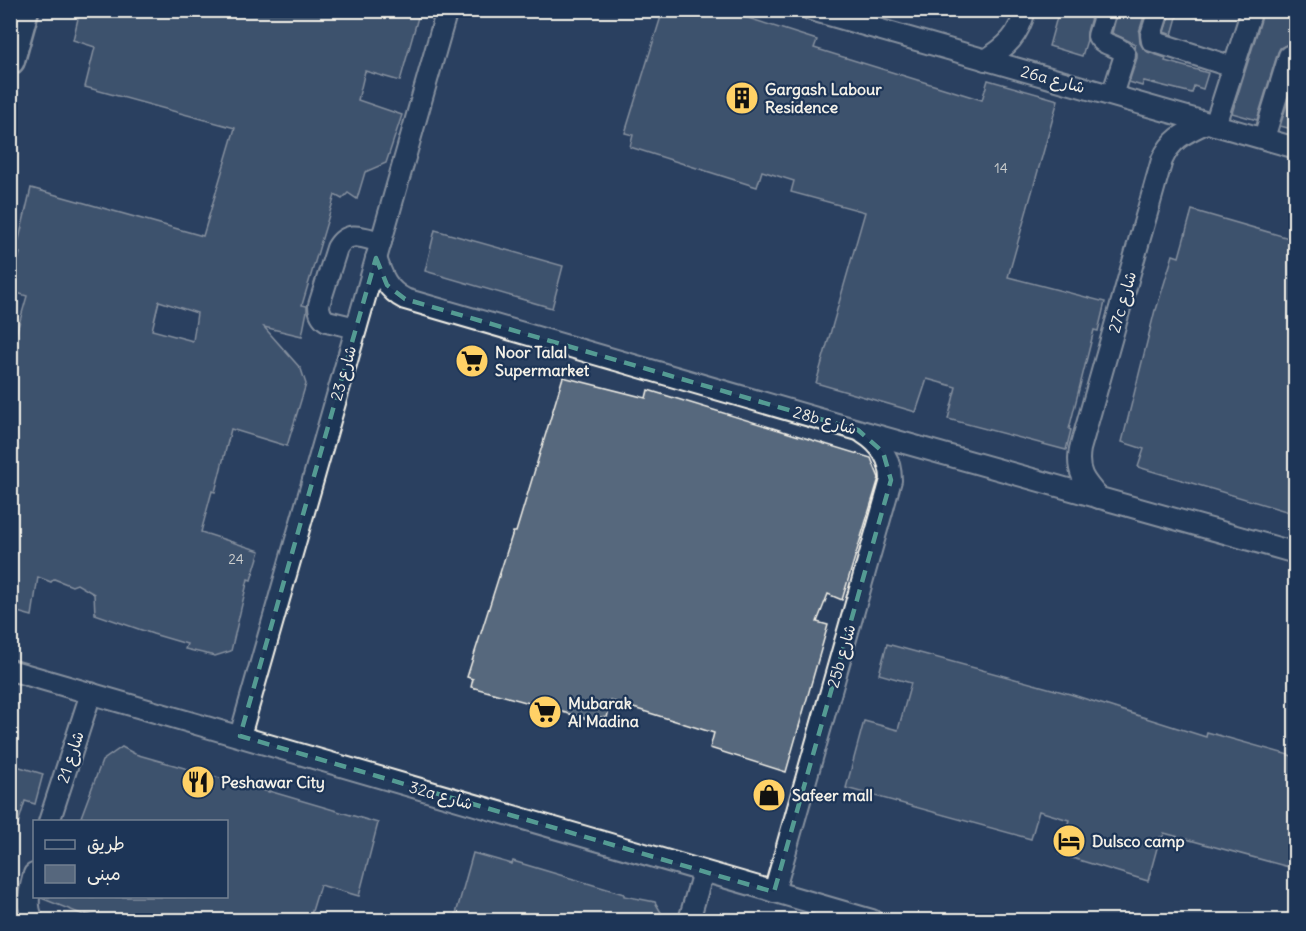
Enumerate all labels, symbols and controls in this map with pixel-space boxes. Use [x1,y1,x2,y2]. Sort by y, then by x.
street label: 26a شارع [1018,61,1087,99]
place label: Gargash Labour Residence [765,79,882,117]
building icon: Gargash Labour Residence [724,80,760,116]
house number: 14 [994,159,1008,177]
street label: 27c شارع [1104,269,1142,336]
place label: Noor Talal Supermarket [495,342,590,381]
street label: شارع 23 [326,343,362,403]
supermarket icon: Noor Talal Supermarket [454,343,490,379]
street label: 28b شارع [790,401,859,441]
house number: 24 [228,550,244,568]
street label: 25b شارع [822,622,862,691]
place label: Mubarak Al Madina [568,693,639,731]
supermarket icon: Mubarak Al Madina [527,694,563,730]
street label: شارع 21 [52,728,90,786]
restaurant icon: Peshawar City [180,764,216,800]
place label: Peshawar City [221,772,325,793]
street label: 32a شارع [406,776,475,816]
shop icon: Safeer mall [751,777,787,813]
place label: Safeer mall [792,785,873,805]
legend [33,820,228,898]
hotel icon: Dulsco camp [1051,823,1087,859]
place label: Dulsco camp [1092,831,1185,852]
text: طريق [87,832,125,855]
text: مبنى [87,862,121,885]

